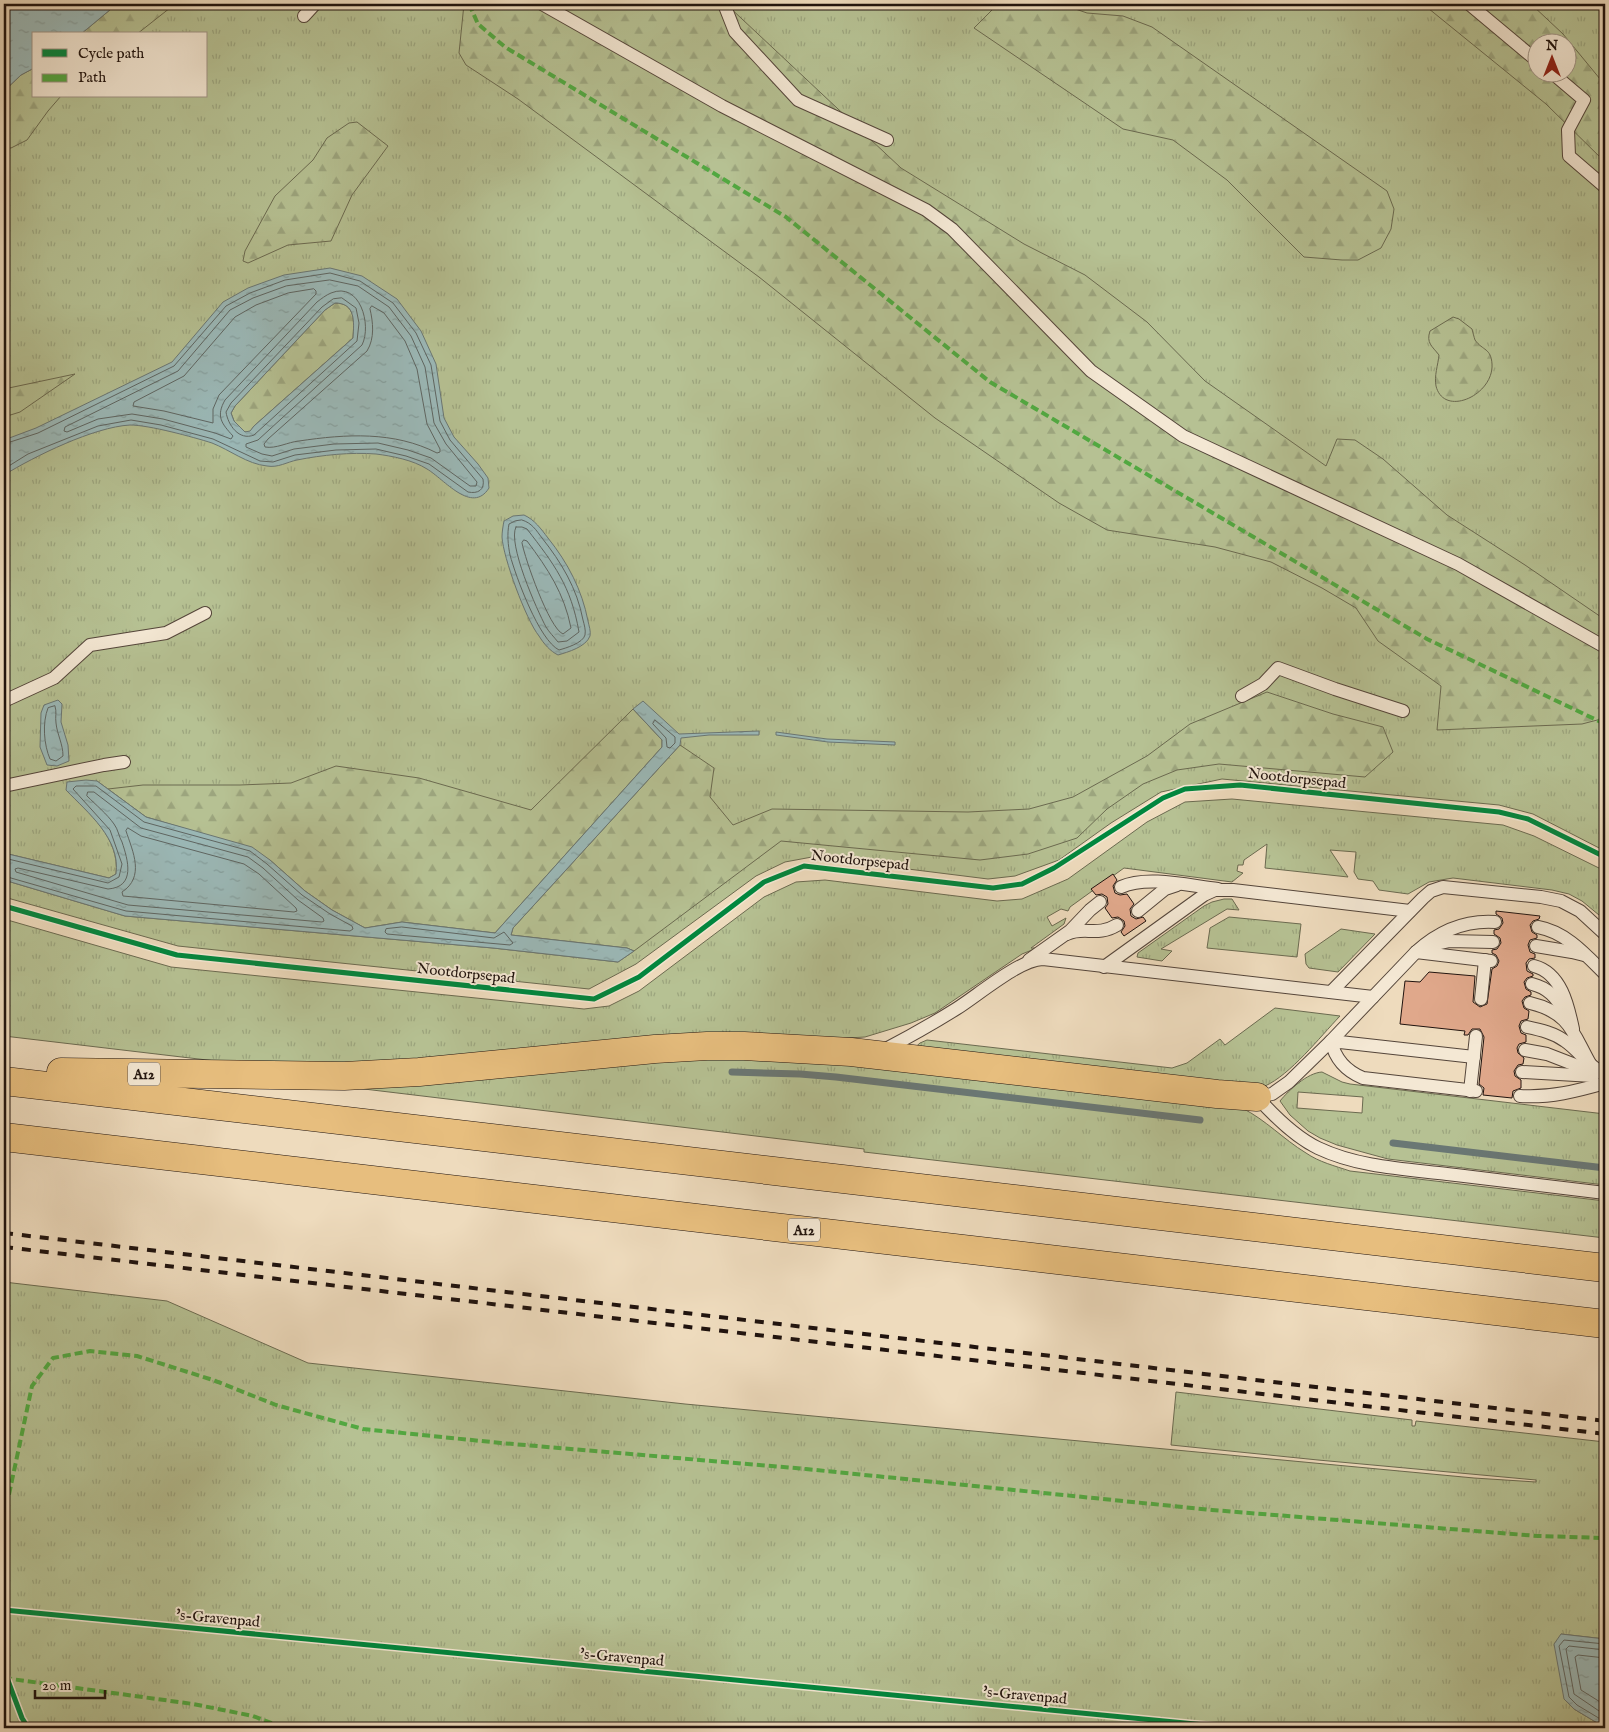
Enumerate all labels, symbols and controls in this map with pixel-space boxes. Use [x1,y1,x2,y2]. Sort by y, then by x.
legend [32,32,208,98]
north arrow [1526,32,1576,82]
text: N [1545,37,1558,55]
text: Cycle path [78,44,144,63]
text: Path [78,68,106,87]
street label: Nootdorpsepad [1247,764,1348,793]
street label: Nootdorpsepad [810,846,911,875]
street label: Nootdorpsepad [416,959,517,988]
road number: A12 [128,1062,160,1086]
road number: A12 [788,1218,820,1242]
street label: 's-Gravenpad [175,1605,262,1632]
street label: 's-Gravenpad [579,1644,666,1671]
scale bar [35,1667,105,1699]
text: 20 m [42,1676,72,1695]
street label: 's-Gravenpad [982,1682,1069,1709]

